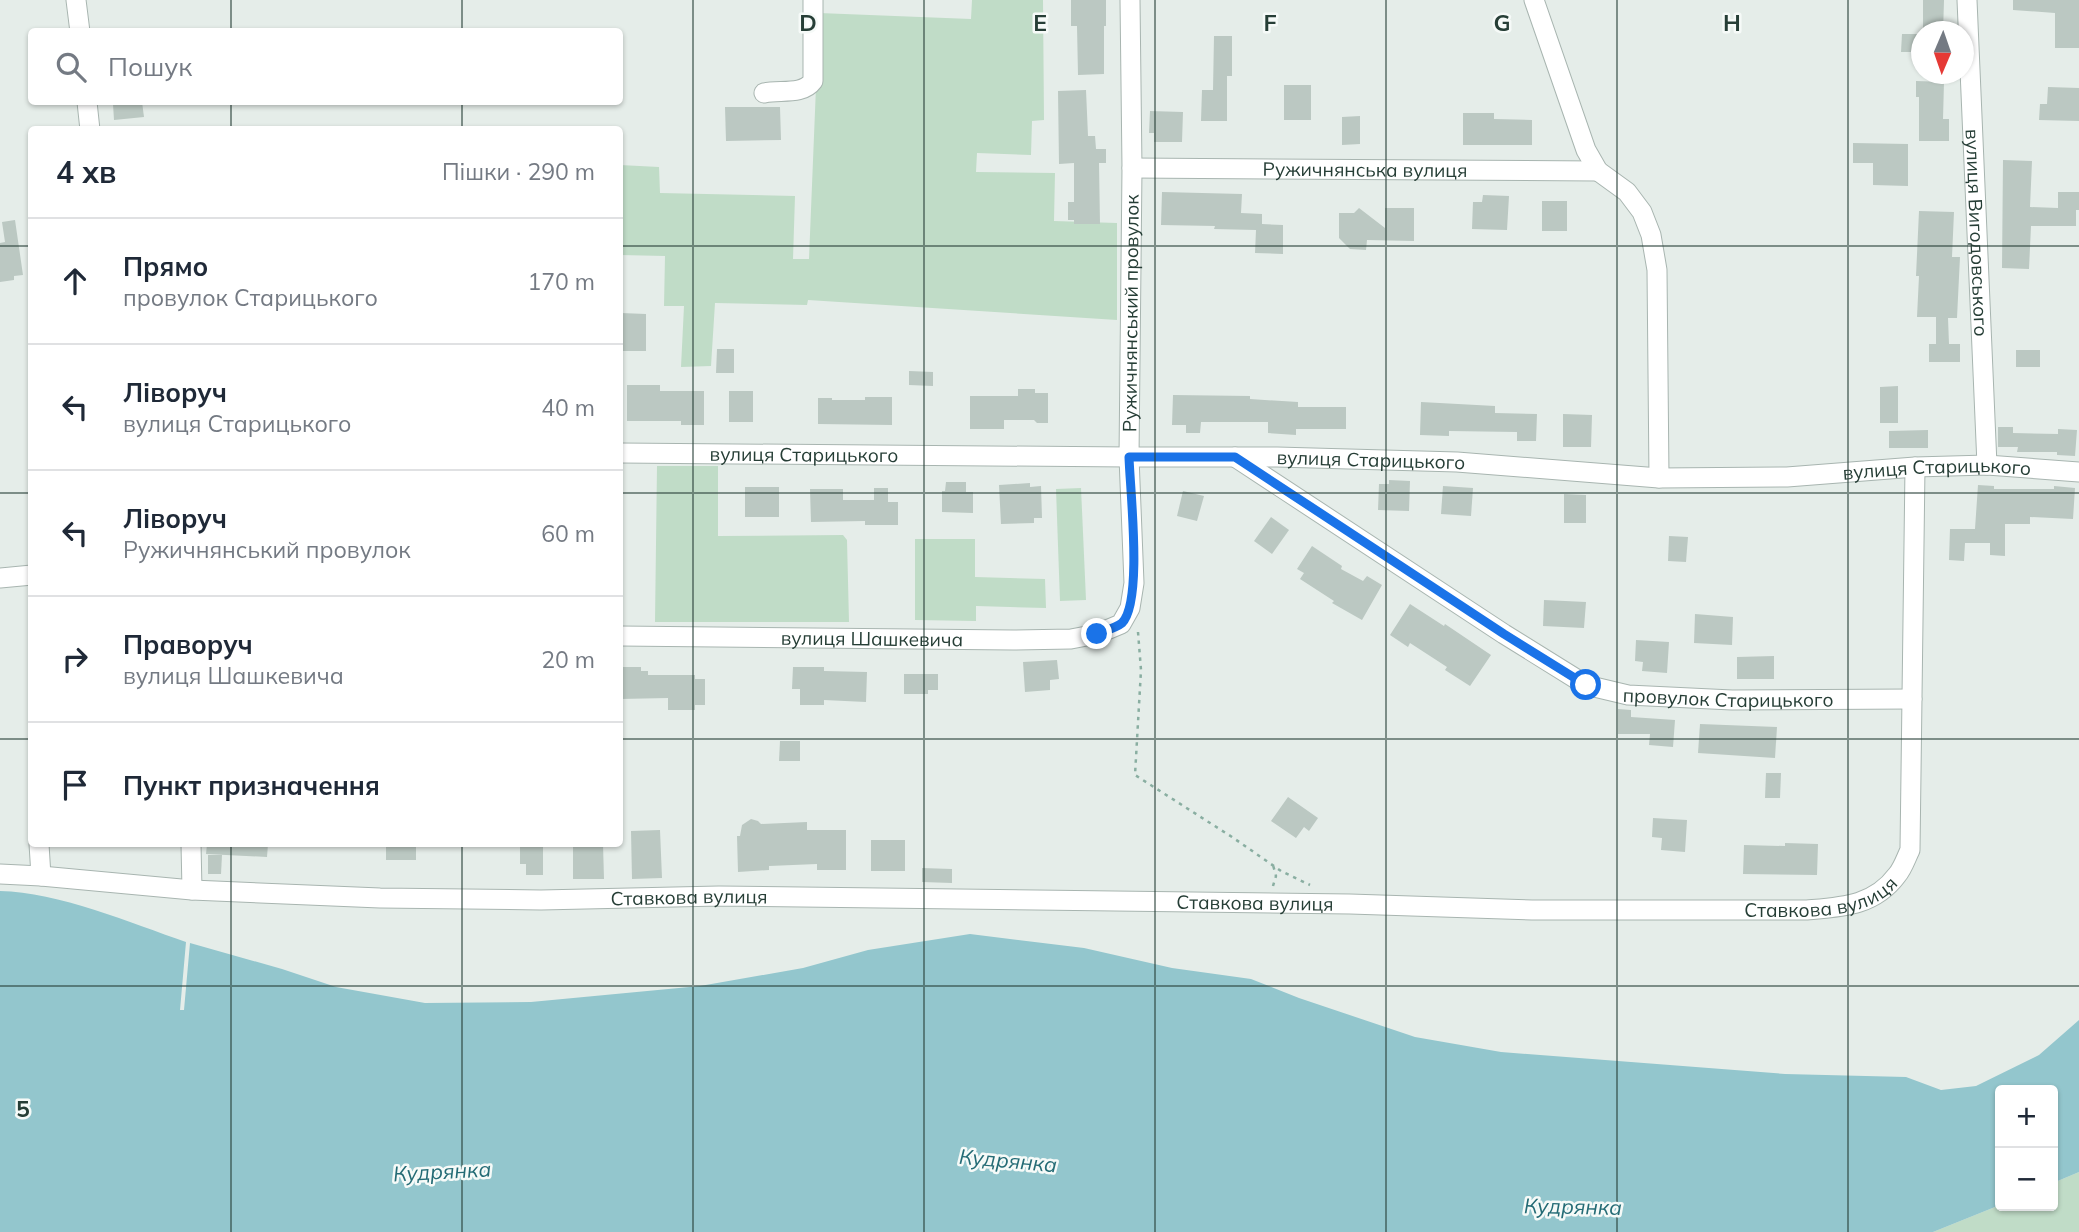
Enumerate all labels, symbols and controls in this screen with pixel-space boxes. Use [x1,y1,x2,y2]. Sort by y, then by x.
text: D [799,8,817,37]
text: E [1033,8,1047,37]
text: F [1263,8,1277,37]
text: G [1493,8,1511,37]
text: H [1723,8,1741,37]
north arrow [1911,21,1974,84]
search box [28,28,623,105]
icon: search [52,48,90,86]
text: Пошук [108,50,192,83]
street label: вулиця Вигодовського [1961,129,1993,337]
text: 4 хв [56,153,116,191]
text: Пішки · 290 m [442,157,595,186]
street label: Ружичнянська вулиця [1262,157,1468,182]
street label: Ружичнянський провулок [1117,193,1144,432]
text: Прямо [123,250,208,283]
icon: ahead [56,262,94,300]
text: 170 m [527,267,595,296]
text: провулок Старицького [123,283,378,312]
text: Ліворуч [123,376,227,409]
icon: left [56,388,94,426]
text: 40 m [541,393,595,422]
text: вулиця Старицького [123,409,351,438]
street label: вулиця Старицького [709,442,898,467]
street label: вулиця Старицького [1276,445,1466,475]
street label: вулиця Старицького [1842,453,2032,485]
text: Ліворуч [123,502,227,535]
icon: left [56,514,94,552]
text: 60 m [541,519,595,548]
text: Ружичнянський провулок [123,535,411,564]
route end [1081,618,1112,649]
street label: вулиця Шашкевича [781,626,963,651]
text: Праворуч [123,628,253,661]
icon: right [56,640,94,678]
text: 20 m [541,645,595,674]
text: вулиця Шашкевича [123,661,344,690]
route start [1570,669,1601,700]
street label: провулок Старицького [1622,683,1834,712]
icon: arrive [56,766,94,804]
text: Пункт призначення [123,769,380,802]
street label: Ставкова вулиця [1744,871,1902,922]
street label: Ставкова вулиця [610,884,768,910]
street label: Ставкова вулиця [1176,890,1334,916]
map controls [1995,1085,2058,1211]
button: + [1995,1085,2058,1148]
text: 5 [16,1094,30,1123]
water label: Кудрянка [958,1143,1058,1177]
button: − [1995,1148,2058,1211]
water label: Кудрянка [392,1155,492,1187]
water label: Кудрянка [1524,1192,1622,1220]

